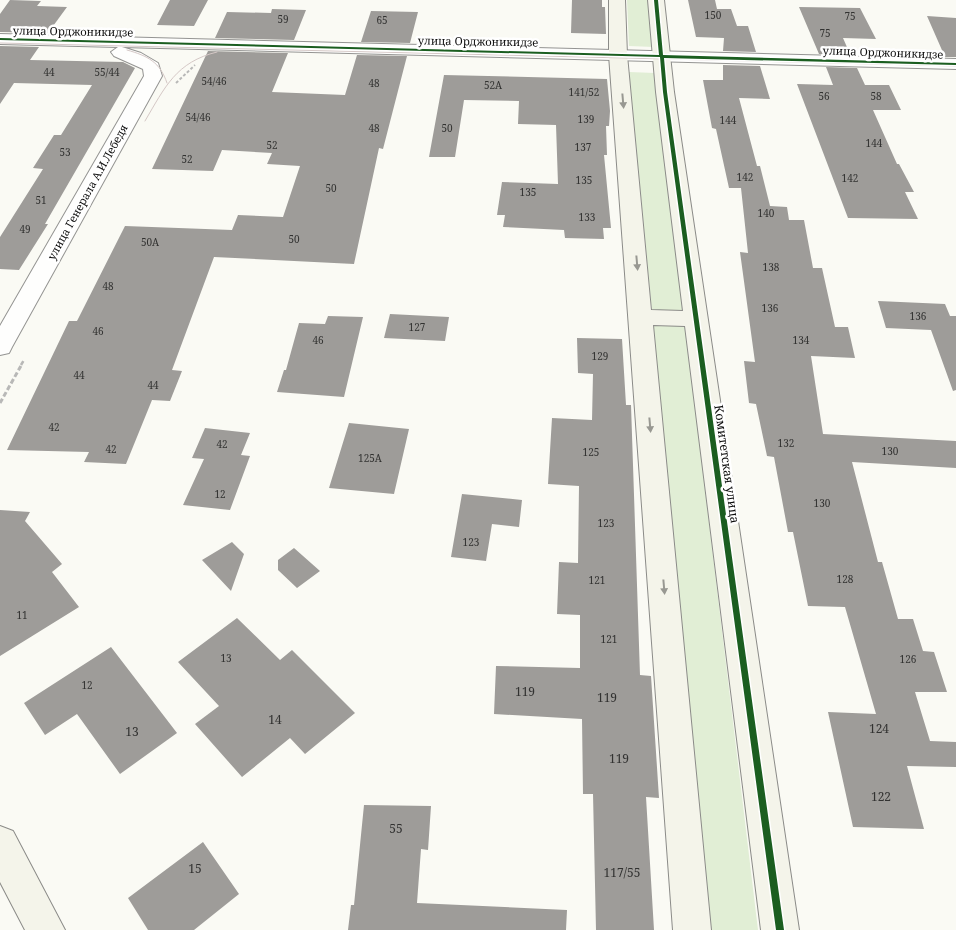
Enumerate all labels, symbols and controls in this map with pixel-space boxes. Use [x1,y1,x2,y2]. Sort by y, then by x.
house number: 150 [705,8,722,22]
house number: 75 [844,9,856,23]
house number: 59 [277,12,289,26]
house number: 65 [376,13,388,27]
street label: улица Орджоникидзе [13,22,134,40]
house number: 75 [819,26,831,40]
street label: улица Орджоникидзе [418,32,539,50]
street label: улица Орджоникидзе [823,42,944,62]
house number: 44 [43,65,55,79]
house number: 55/44 [94,65,120,79]
house number: 54/46 [201,74,227,88]
house number: 48 [368,76,380,90]
house number: 52А [484,78,503,92]
house number: 141/52 [569,85,599,99]
house number: 56 [818,89,830,103]
house number: 58 [870,89,882,103]
one-way arrow [619,93,627,109]
house number: 54/46 [185,110,211,124]
house number: 139 [578,112,594,126]
house number: 144 [720,113,737,127]
house number: 48 [368,121,380,135]
house number: 50 [441,121,453,135]
street label: улица Генерала А.И.Лебедя [43,122,131,262]
house number: 144 [866,136,883,150]
house number: 52 [266,138,278,152]
house number: 137 [575,140,592,154]
house number: 53 [59,145,71,159]
house number: 52 [181,152,193,166]
house number: 142 [737,170,753,184]
house number: 142 [842,171,858,185]
house number: 135 [576,173,592,187]
house number: 50 [325,181,337,195]
house number: 135 [520,185,536,199]
house number: 51 [35,193,47,207]
house number: 140 [758,206,775,220]
house number: 133 [579,210,596,224]
house number: 49 [19,222,31,236]
house number: 50 [288,232,300,246]
house number: 50А [141,235,160,249]
one-way arrow [633,255,641,271]
house number: 138 [763,260,780,274]
house number: 48 [102,279,114,293]
house number: 136 [762,301,779,315]
house number: 136 [910,309,927,323]
house number: 127 [409,320,426,334]
house number: 46 [92,324,104,338]
house number: 46 [312,333,324,347]
house number: 134 [793,333,810,347]
house number: 129 [592,349,608,363]
house number: 44 [73,368,85,382]
house number: 44 [147,378,159,392]
street label: Комитетская улица [710,404,744,524]
one-way arrow [646,417,654,433]
house number: 42 [48,420,60,434]
house number: 132 [778,436,794,450]
house number: 42 [216,437,228,451]
house number: 42 [105,442,117,456]
house number: 130 [882,444,899,458]
house number: 125 [583,445,599,459]
house number: 125А [358,451,383,465]
house number: 12 [214,487,226,501]
house number: 130 [814,496,831,510]
house number: 123 [598,516,615,530]
house number: 123 [463,535,480,549]
house number: 128 [837,572,854,586]
house number: 121 [589,573,605,587]
one-way arrow [660,579,668,595]
house number: 11 [16,608,28,622]
house number: 121 [601,632,617,646]
house number: 13 [220,651,232,665]
house number: 126 [900,652,917,666]
house number: 12 [81,678,93,692]
house number: 119 [515,683,535,700]
house number: 119 [597,689,617,706]
house number: 14 [268,711,282,728]
house number: 124 [869,720,889,737]
house number: 13 [125,723,139,740]
house number: 119 [609,750,629,767]
house number: 122 [871,788,891,805]
house number: 55 [389,820,403,837]
house number: 15 [188,860,202,877]
house number: 117/55 [604,864,641,881]

